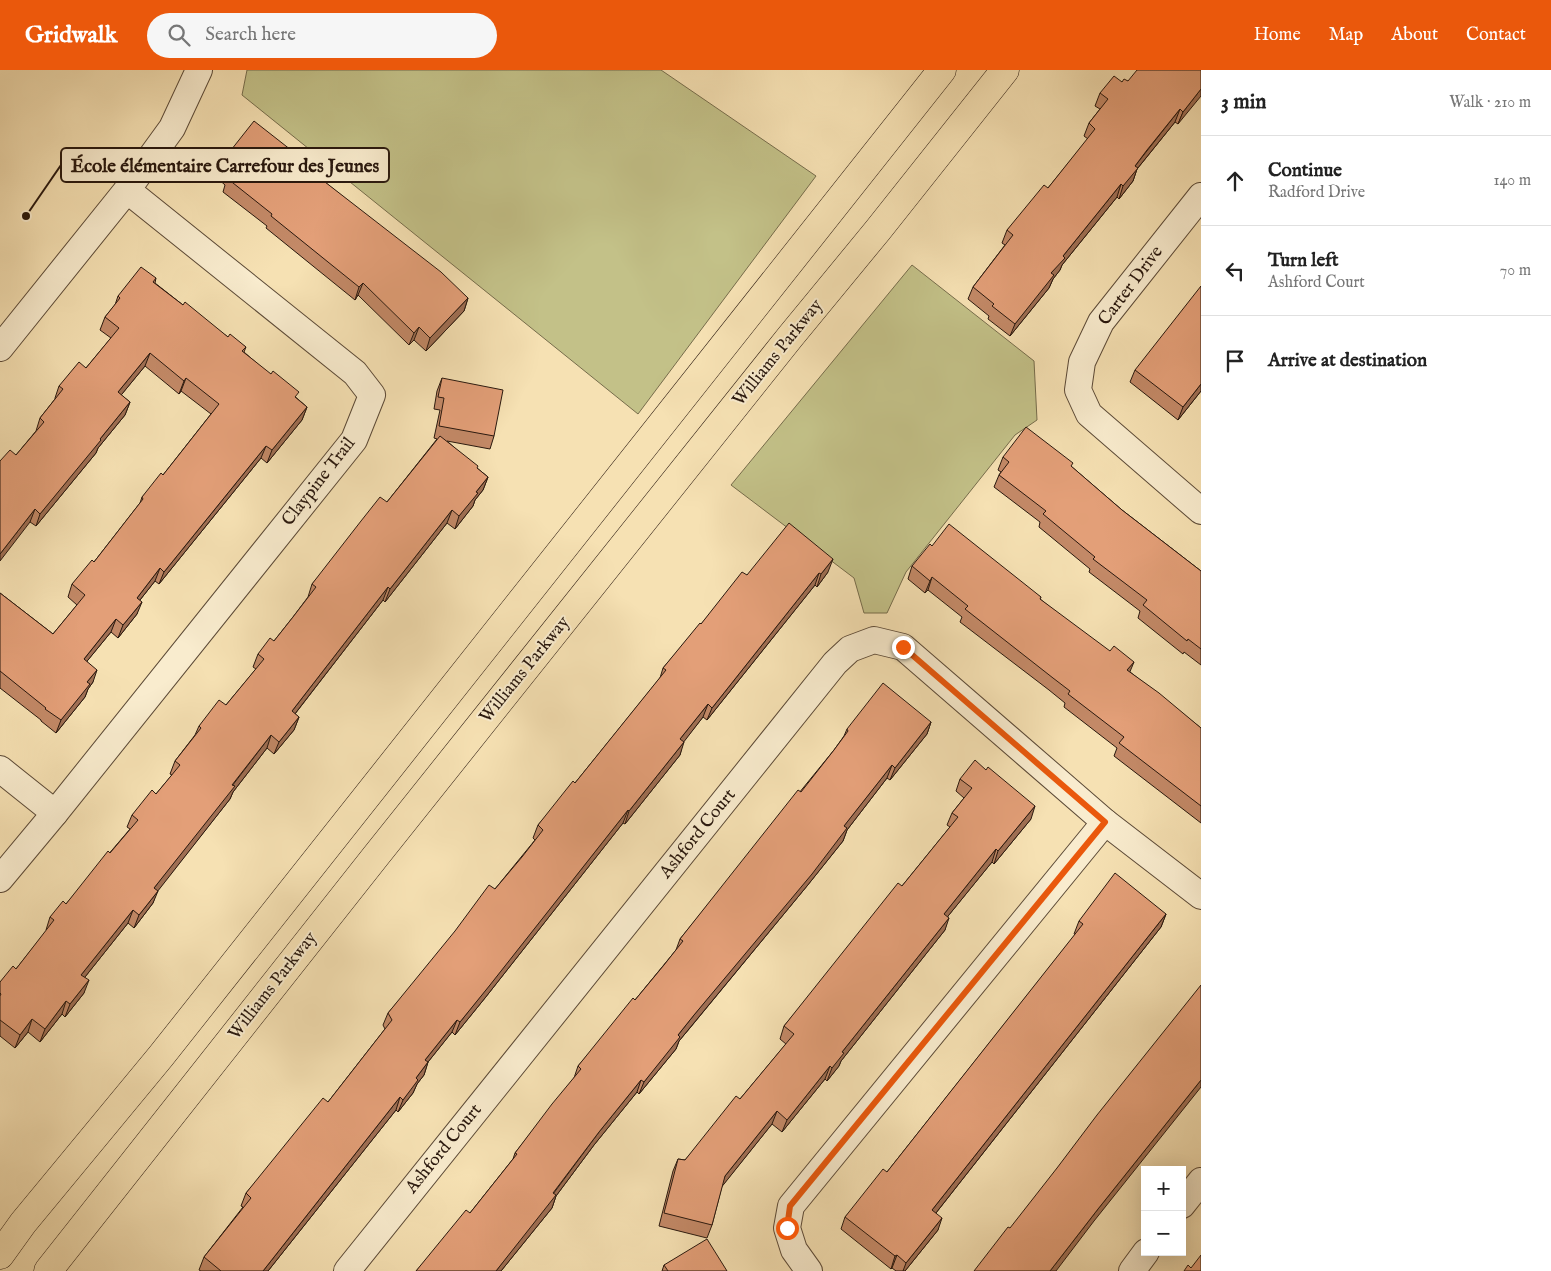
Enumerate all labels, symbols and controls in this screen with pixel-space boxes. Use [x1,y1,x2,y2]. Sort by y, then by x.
search box [147,13,497,58]
text: Gridwalk [25,20,117,51]
icon: search [165,21,193,49]
text: Search here [205,23,296,47]
text: Home [1254,24,1301,47]
text: Map [1329,24,1363,47]
text: About [1391,24,1438,47]
text: Contact [1466,24,1526,47]
text: 3 min [1221,89,1266,116]
text: Walk · 210 m [1449,93,1531,113]
callout: École élémentaire Carrefour des Jeunes [61,148,389,182]
text: École élémentaire Carrefour des Jeunes [71,154,380,179]
text: Continue [1268,159,1342,183]
icon: ahead [1221,167,1249,195]
text: 140 m [1493,171,1531,191]
text: Radford Drive [1268,183,1365,203]
street label: Carter Drive [1093,241,1169,331]
text: Turn left [1268,249,1339,273]
icon: left [1221,257,1249,285]
text: 70 m [1500,261,1531,281]
text: Ashford Court [1268,273,1365,293]
street label: Williams Parkway [728,295,828,411]
icon: arrive [1221,347,1249,375]
text: Arrive at destination [1268,349,1427,373]
street label: Claypine Trail [277,433,361,531]
street label: Williams Parkway [475,612,575,728]
route end [892,636,915,659]
street label: Ashford Court [654,784,741,884]
street label: Williams Parkway [224,927,322,1045]
street label: Ashford Court [400,1099,487,1199]
map controls [1141,1166,1186,1256]
button: + [1141,1166,1186,1211]
button: − [1141,1211,1186,1256]
route start [776,1217,799,1240]

